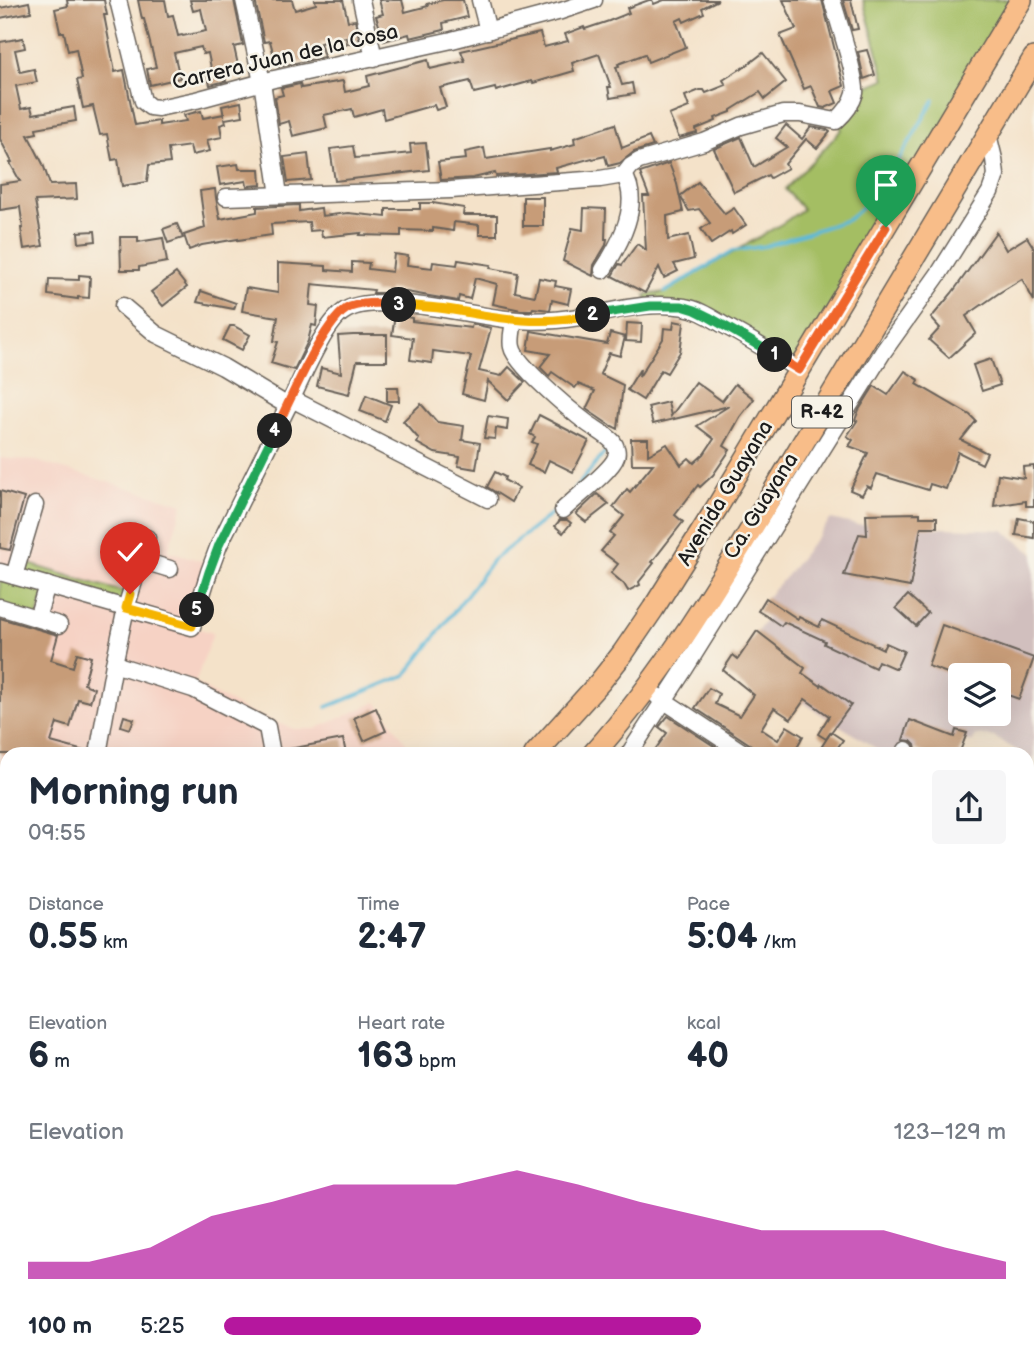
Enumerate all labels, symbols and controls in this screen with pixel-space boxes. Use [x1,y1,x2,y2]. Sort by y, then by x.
street label: Carrera Juan de la Cosa [170,19,400,95]
pin [856,155,916,227]
icon: arrive [867,166,905,204]
pin: 3 [382,288,416,322]
text: 3 [393,293,404,316]
pin: 2 [576,298,610,332]
text: 2 [587,303,598,326]
pin: 1 [758,338,792,372]
text: 1 [771,343,779,366]
road number: R-42 [792,396,852,428]
pin: 4 [258,414,292,448]
street label: Avenida Guayana [672,416,778,570]
text: 4 [269,419,280,442]
street label: Ca. Guayana [718,448,804,564]
pin [100,522,160,594]
icon: check [111,533,149,571]
pin: 5 [180,592,214,628]
text: 5 [191,598,202,621]
map controls [948,663,1011,726]
button: layers [948,663,1011,726]
text: Morning run [28,770,239,815]
button: share [932,770,1006,844]
text: 09:55 [28,819,86,847]
text: Distance [28,893,104,916]
text: Time [357,893,399,916]
text: Pace [687,893,730,916]
text: 0.55 [28,916,98,959]
text: 2:47 [357,916,427,959]
text: 5:04 [687,916,758,959]
text: km [98,931,128,954]
text: /km [758,931,796,954]
text: Elevation [28,1012,107,1035]
text: Heart rate [357,1012,445,1035]
text: kcal [687,1012,721,1035]
text: 6 [28,1035,49,1078]
text: 163 [357,1035,414,1078]
text: 40 [687,1035,729,1078]
text: m [49,1050,70,1073]
text: bpm [414,1050,456,1073]
text: Elevation [28,1118,124,1146]
text: 123–129 m [894,1118,1006,1146]
text: 100 m [28,1312,92,1340]
text: 5:25 [140,1312,185,1340]

